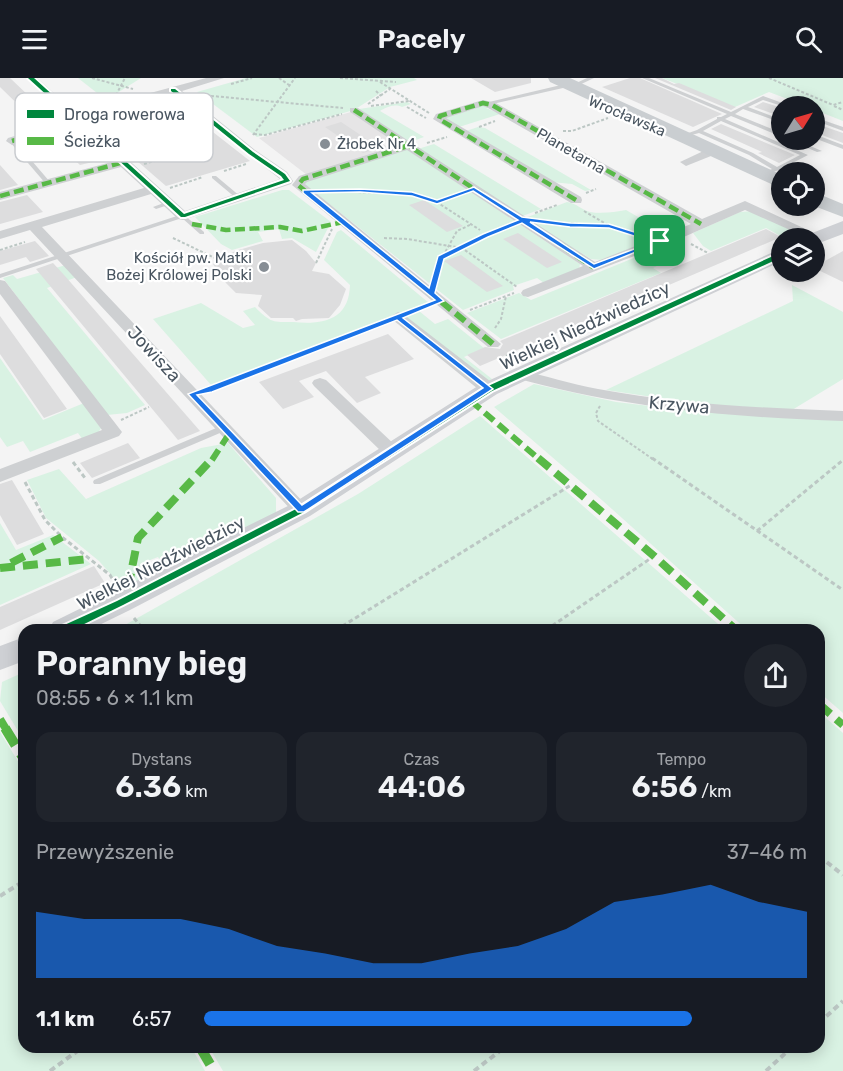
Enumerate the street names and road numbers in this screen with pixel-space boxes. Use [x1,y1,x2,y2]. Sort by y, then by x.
street label: Wrocławska [586,92,668,140]
street label: Planetarna [533,124,609,178]
street label: Wielkiej Niedźwiedzicy [496,277,674,375]
street label: Jowisza [123,321,185,387]
street label: Krzywa [648,391,710,419]
street label: Wielkiej Niedźwiedzicy [73,511,249,615]

